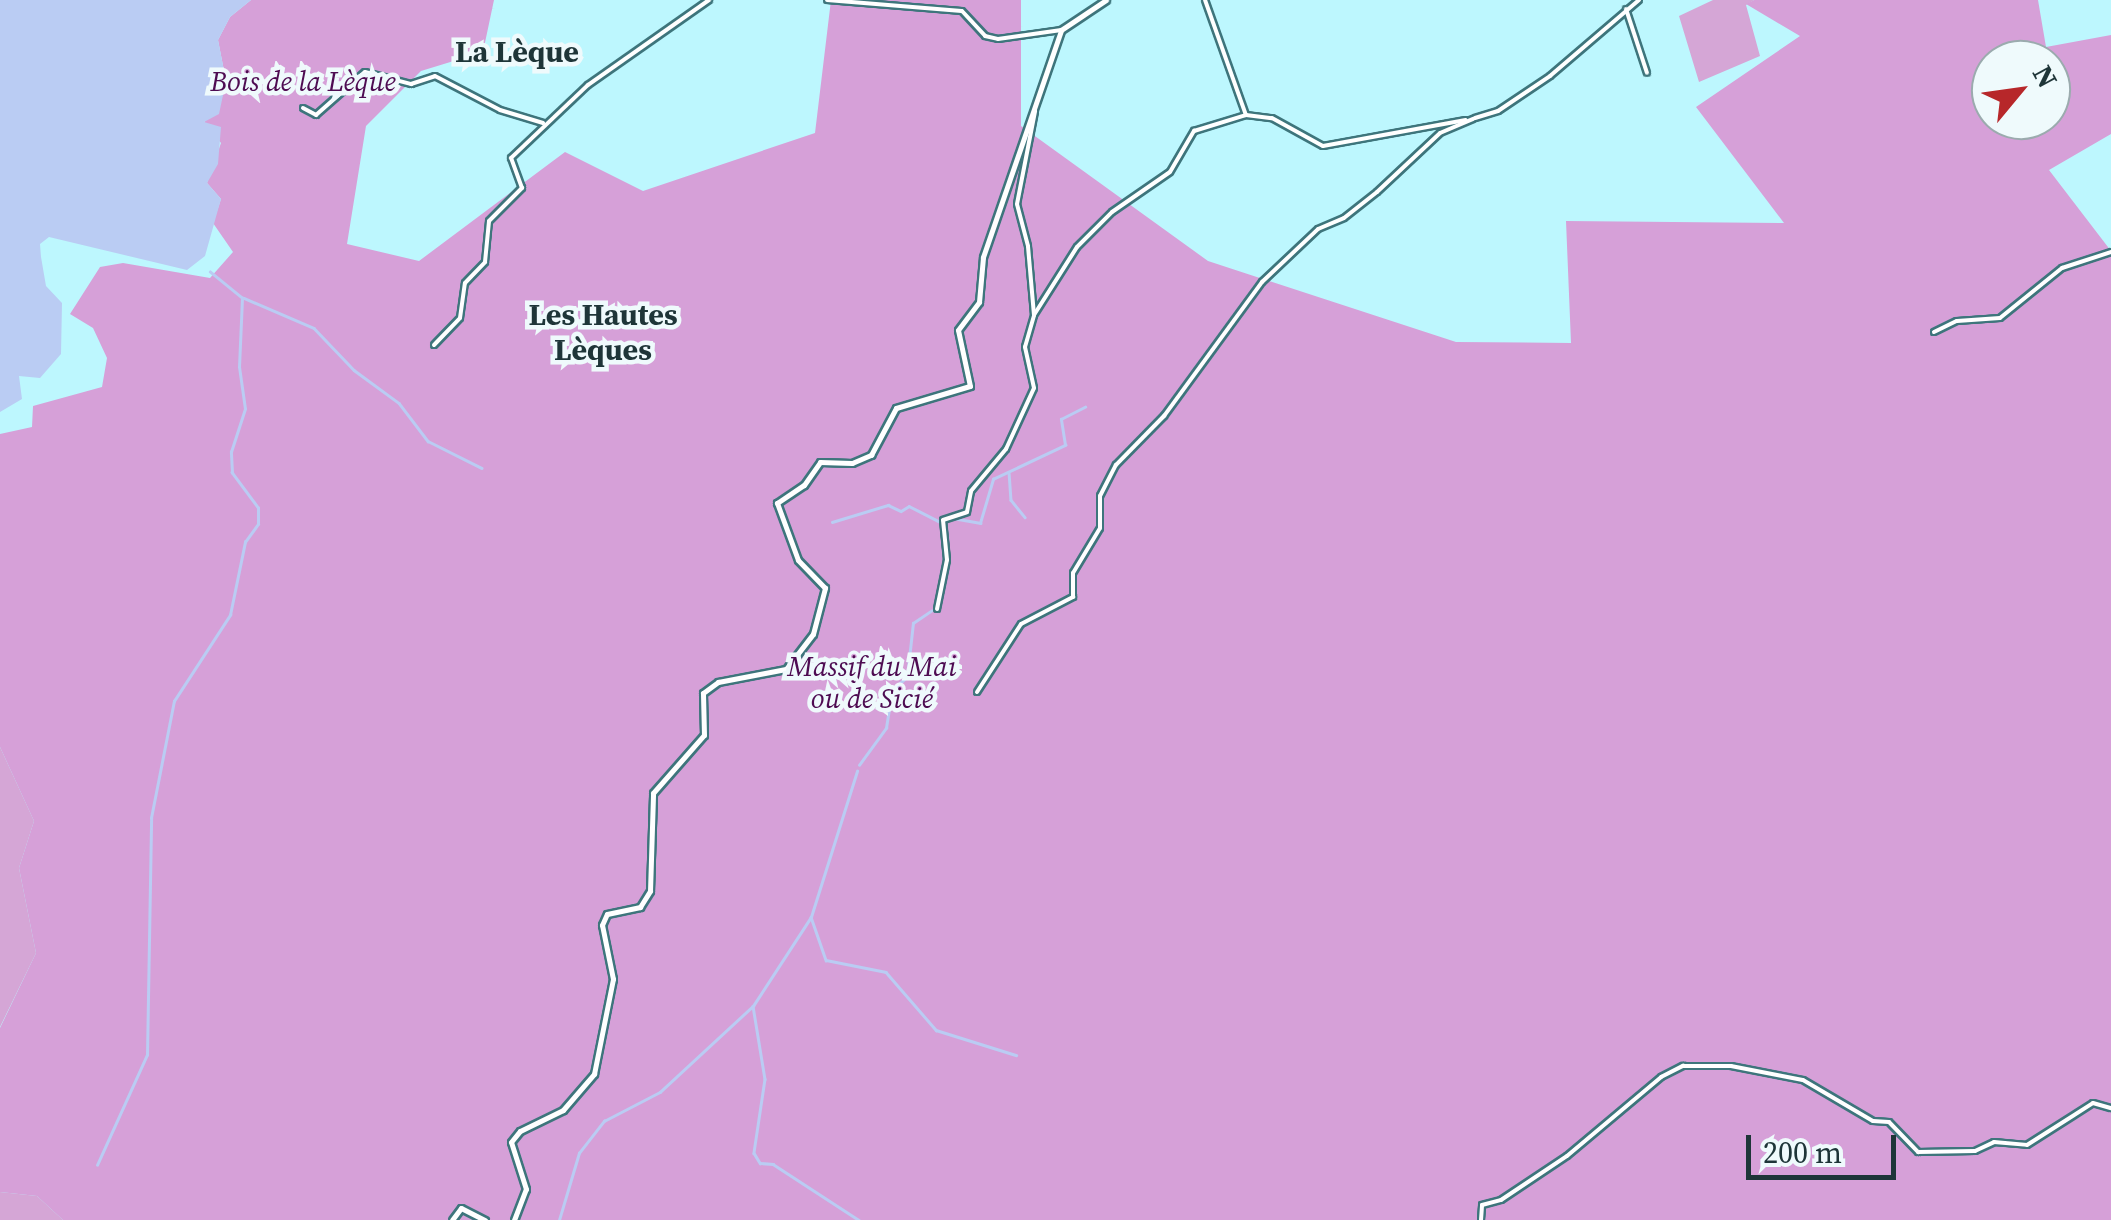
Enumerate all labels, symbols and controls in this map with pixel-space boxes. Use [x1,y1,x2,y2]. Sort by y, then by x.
district label: La Lèque [455,34,579,70]
north arrow [1971,40,2071,140]
text: N [2024,58,2067,95]
park label: Bois de la Lèque [210,64,396,98]
district label: Les Hautes Lèques [528,297,678,368]
park label: Massif du Mai ou de Sicié [787,649,957,715]
scale bar [1751,1115,1901,1177]
text: 200 m [1763,1132,1842,1173]

